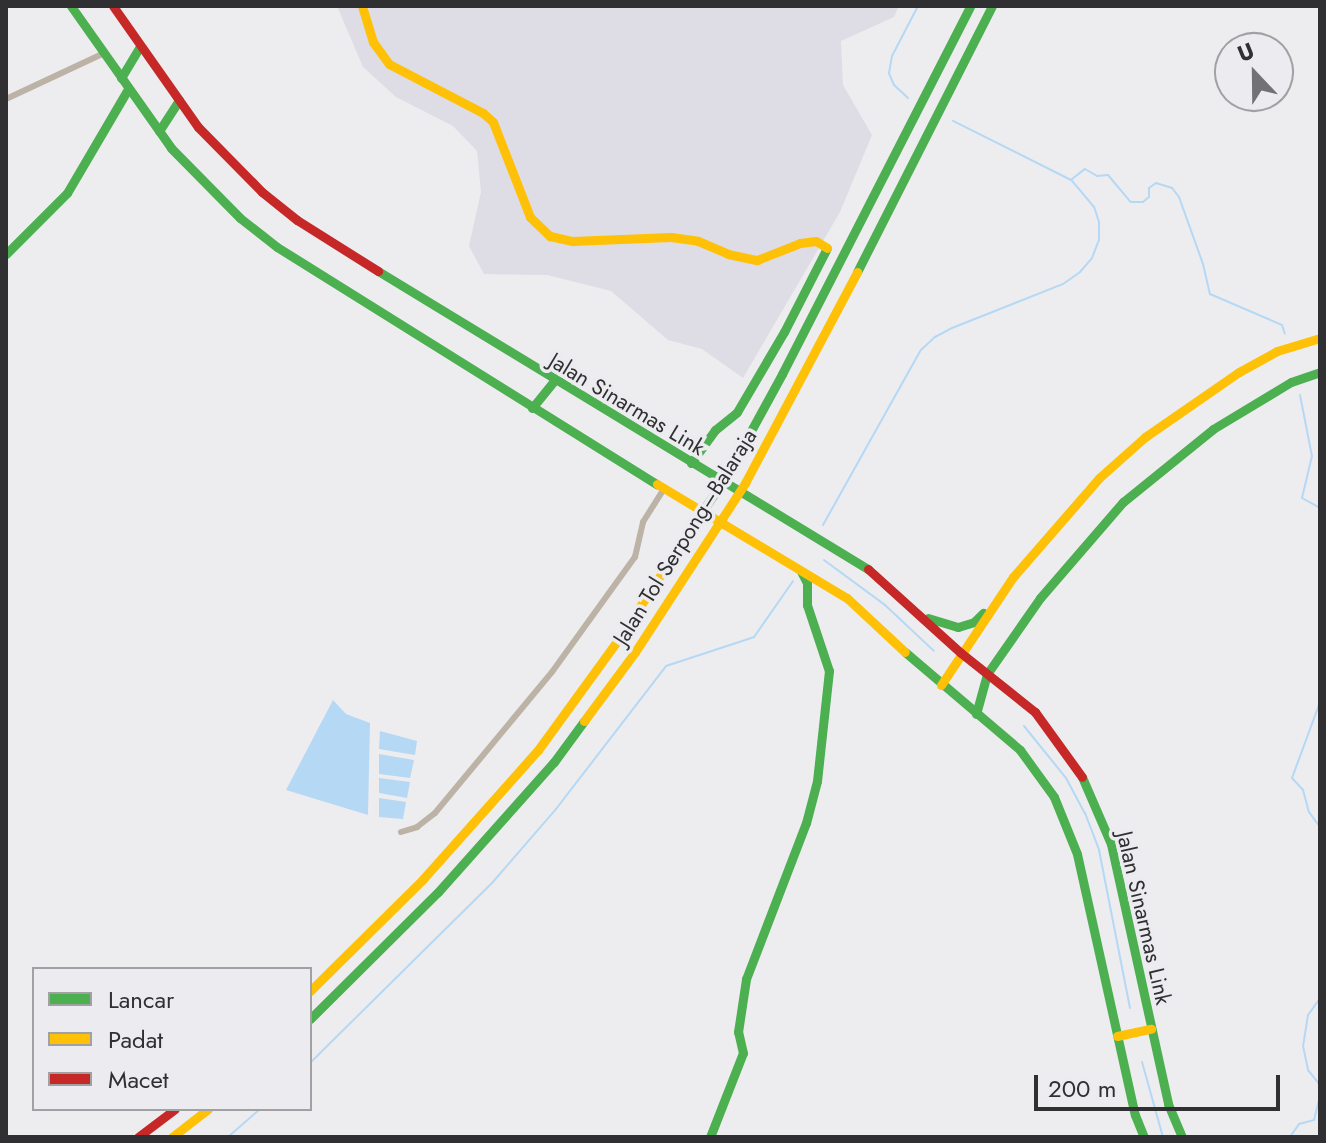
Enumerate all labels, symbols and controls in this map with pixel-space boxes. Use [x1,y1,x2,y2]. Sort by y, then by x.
north arrow [1214,32,1294,112]
text: U [1233,34,1259,69]
street label: Jalan Sinarmas Link [544,347,710,461]
street label: Jalan Tol Serpong–Balaraja [608,424,762,650]
street label: Jalan Sinarmas Link [1111,829,1177,1007]
legend [32,967,312,1111]
text: Lancar [108,982,174,1017]
text: Padat [108,1022,163,1057]
scale bar [1038,1059,1284,1109]
text: Macet [108,1062,169,1097]
text: 200 m [1048,1071,1116,1106]

